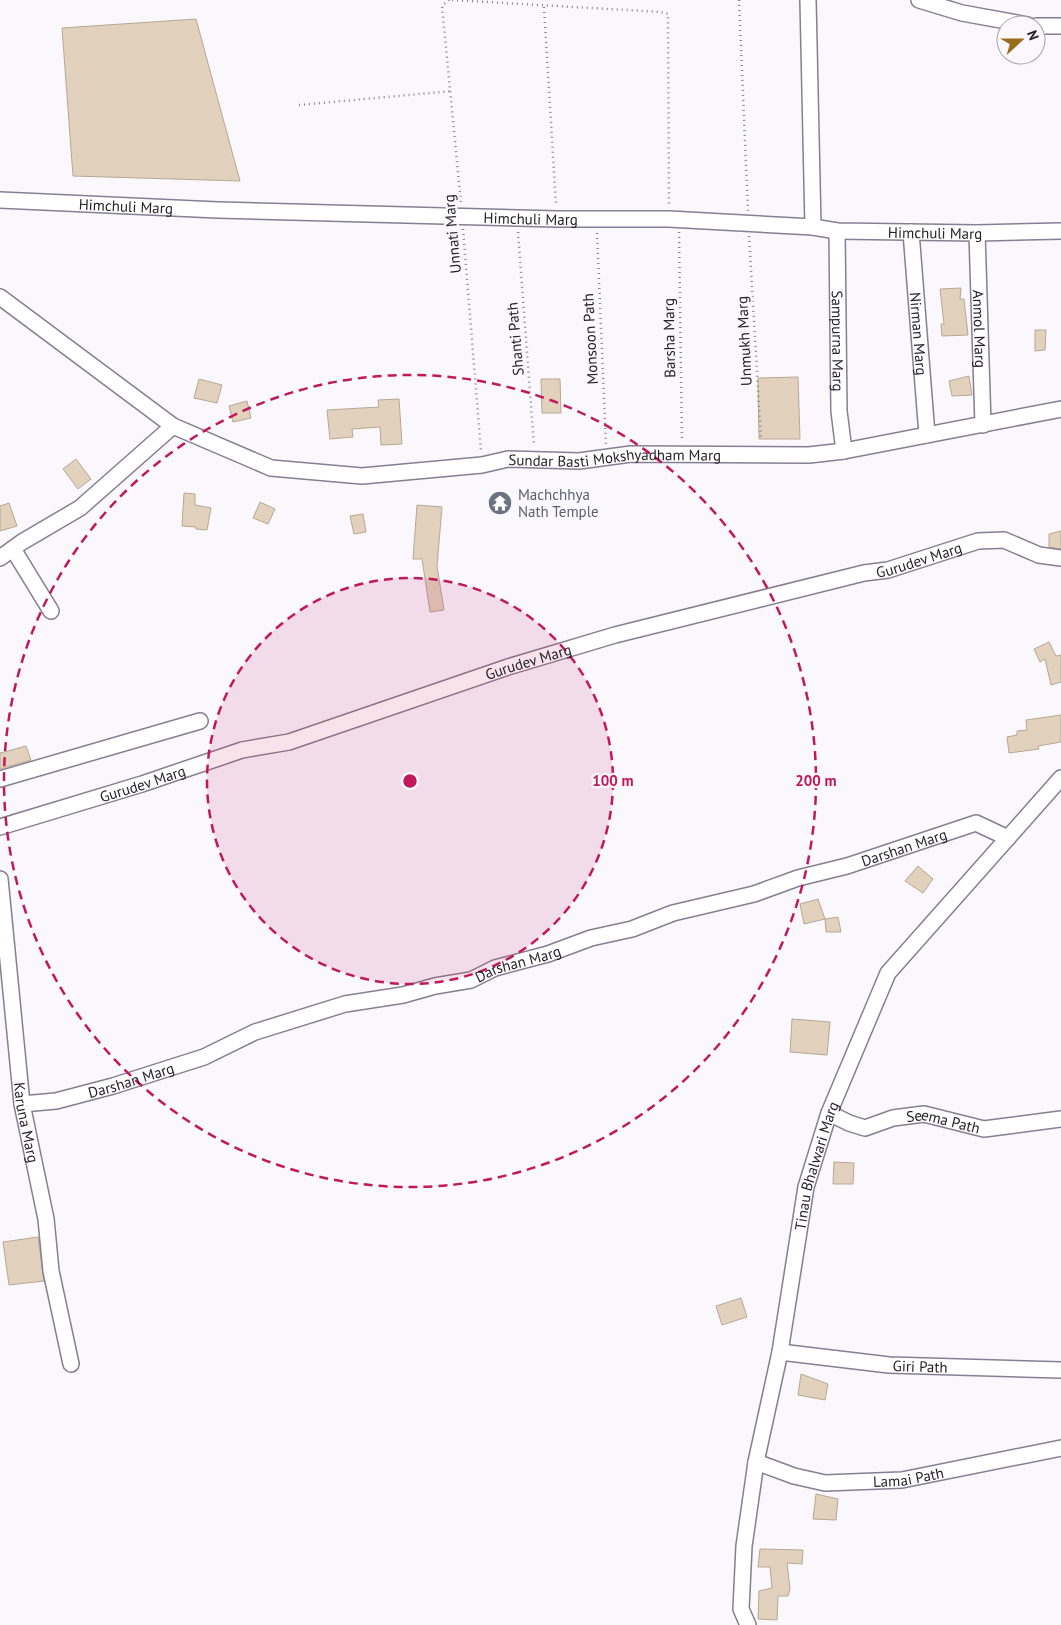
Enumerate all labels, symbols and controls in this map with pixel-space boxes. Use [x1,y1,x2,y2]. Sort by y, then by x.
north arrow [996,15,1046,65]
text: N [1023,28,1043,43]
street label: Himchuli Marg [78,194,173,217]
street label: Unnati Marg [439,194,465,274]
street label: Himchuli Marg [483,208,578,229]
street label: Himchuli Marg [888,222,982,243]
street label: Sampurna Marg [828,290,848,392]
street label: Anmol Marg [969,290,991,368]
street label: Nirman Marg [906,291,932,376]
street label: Monsoon Path [578,293,602,385]
street label: Unmukh Marg [732,296,756,386]
street label: Barsha Marg [659,298,679,378]
street label: Shanti Path [502,302,528,376]
street label: Sundar Basti Mokshyadham Marg [508,444,721,471]
place label: Machchhya Nath Temple [518,485,599,521]
temple icon: Machchhya Nath Temple [487,490,513,516]
street label: Gurudev Marg [875,537,964,581]
street label: Gurudev Marg [483,639,573,684]
street label: Gurudev Marg [97,760,188,806]
text: 100 m [592,771,634,790]
text: 200 m [795,771,837,790]
centre of rings [401,772,419,790]
street label: Darshan Marg [859,824,949,870]
street label: Darshan Marg [472,941,563,986]
street label: Darshan Marg [86,1058,176,1102]
street label: Karuna Marg [10,1081,43,1164]
street label: Tinau Bhalwari Marg [790,1098,842,1232]
street label: Seema Path [905,1104,982,1137]
street label: Giri Path [892,1356,948,1376]
street label: Lamai Path [873,1462,945,1491]

